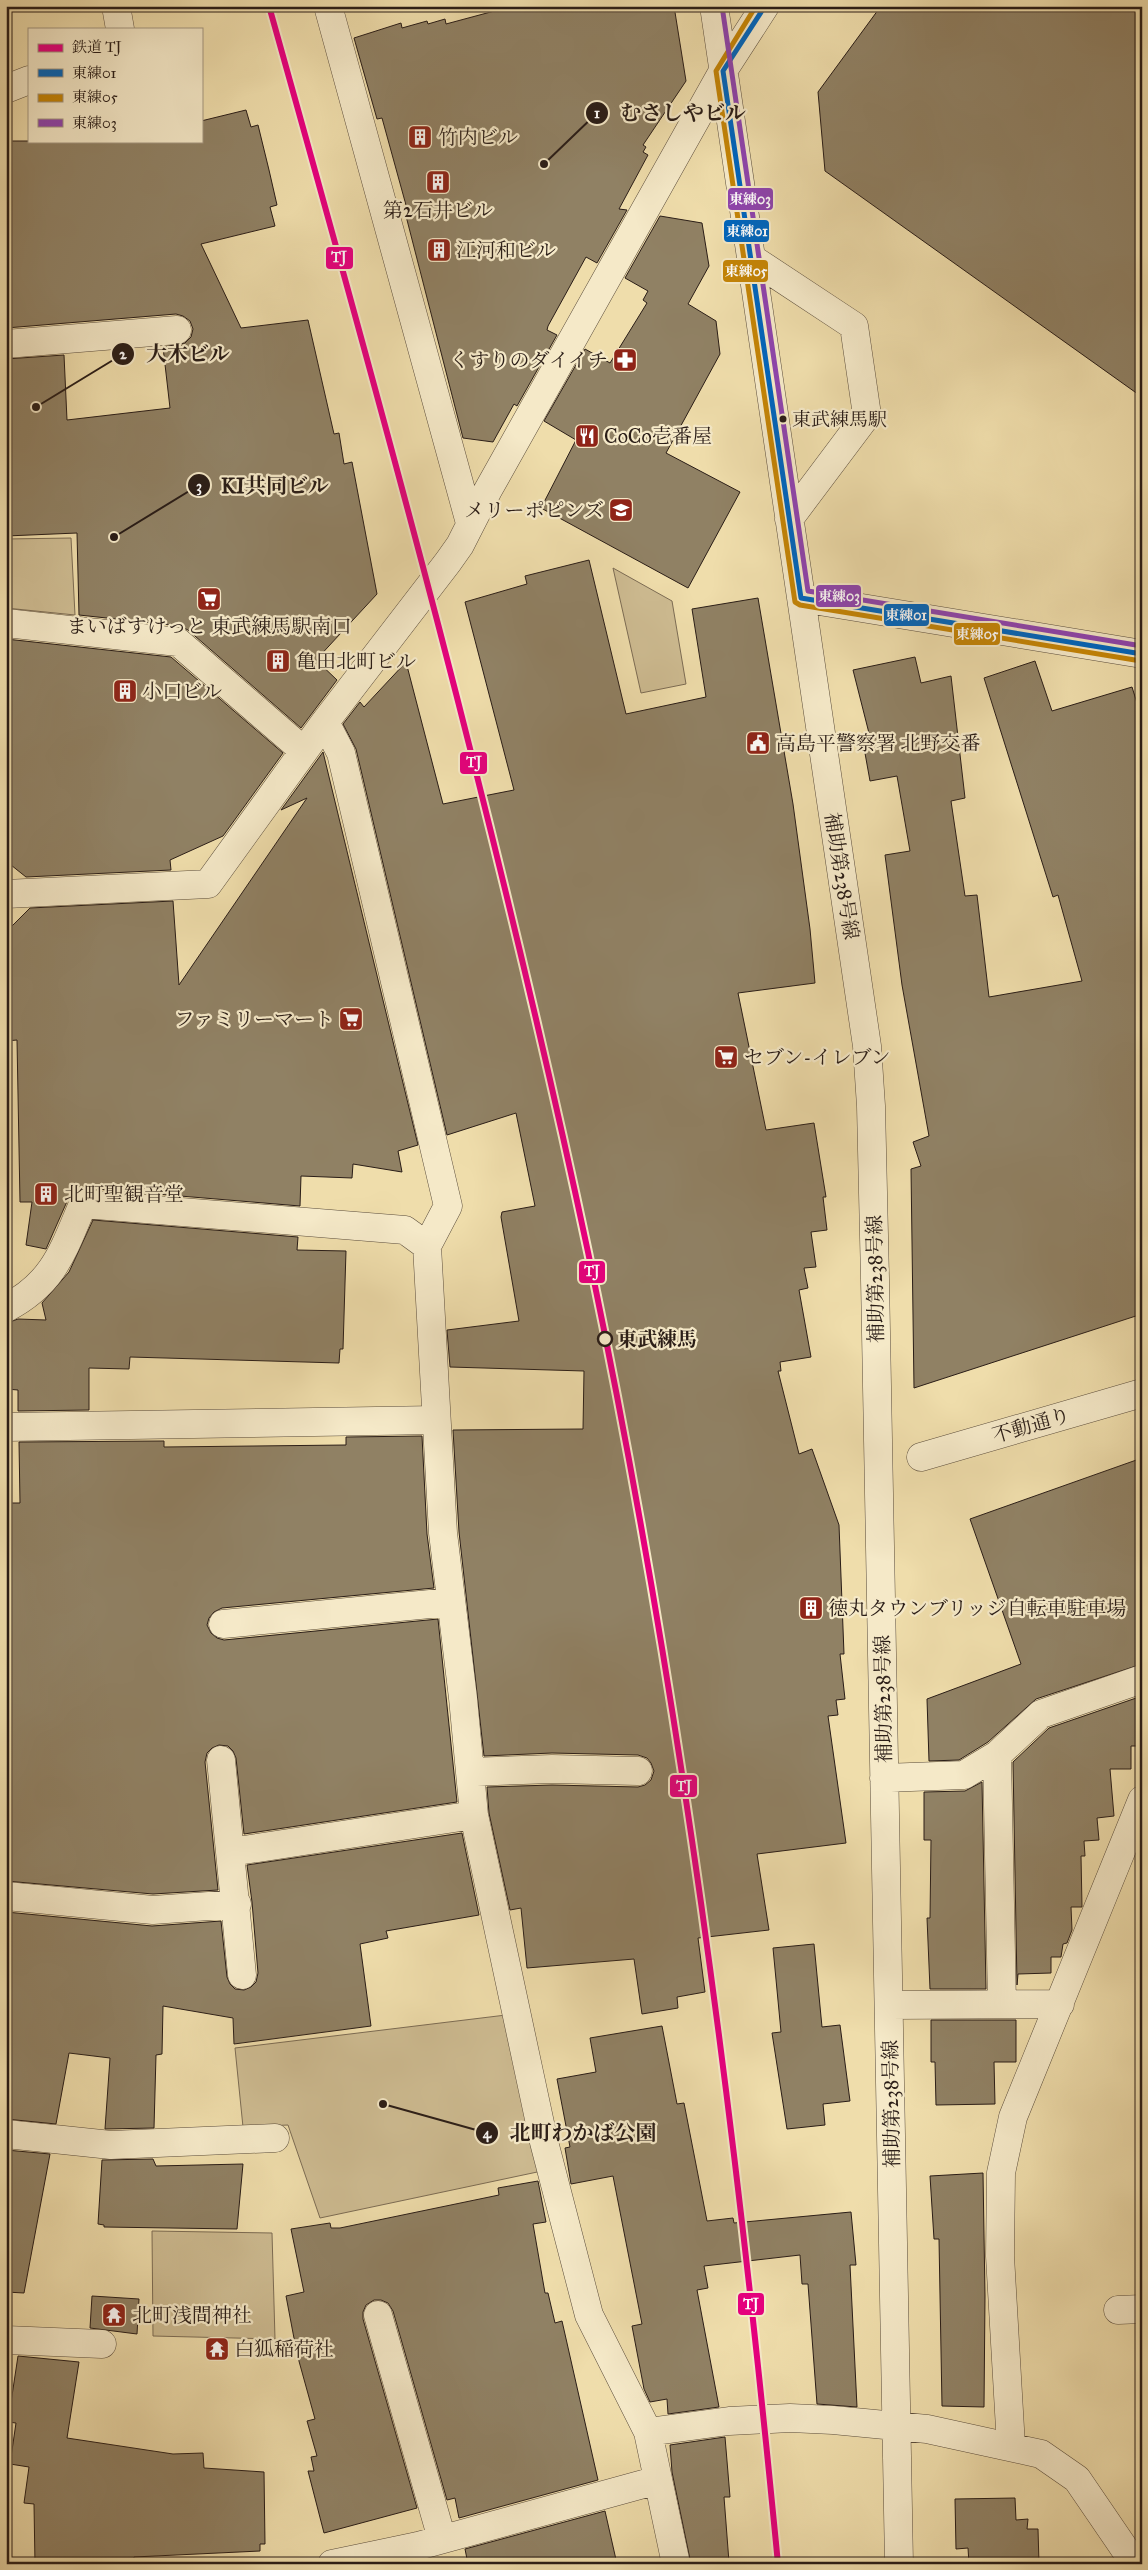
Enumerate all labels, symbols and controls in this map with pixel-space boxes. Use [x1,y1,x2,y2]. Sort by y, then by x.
legend [28,28,202,142]
text: 鉄道 TJ [72,38,122,57]
text: 東練01 [72,64,117,82]
text: 東練05 [72,88,118,106]
callout: むさしやビル [585,95,756,131]
text: むさしやビル [620,100,746,126]
text: 1 [594,104,600,122]
text: 東練03 [72,114,117,132]
building icon: 竹内ビル [407,124,433,150]
place label: 竹内ビル [438,125,518,149]
building icon: 第2石井ビル [425,169,451,195]
line badge: 東練03 [727,187,774,211]
text: 東練03 [729,191,771,209]
place label: 第2石井ビル [383,198,493,222]
line badge: 東練01 [723,219,770,243]
text: 東練01 [726,223,768,240]
building icon: 江河和ビル [426,237,452,263]
place label: 江河和ビル [456,238,556,262]
line badge: TJ [325,246,354,270]
text: TJ [330,249,347,267]
line badge: 東練05 [722,259,769,283]
text: 東練05 [725,263,768,280]
callout: 大木ビル [111,336,240,372]
text: 大木ビル [146,341,230,367]
text: 2 [119,345,127,363]
pharmacy icon: くすりのダイイチ [612,347,638,373]
place label: くすりのダイイチ [449,348,608,372]
place label: 東武練馬駅 [792,408,887,431]
marker: 東武練馬駅 [778,414,788,424]
restaurant icon: CoCo壱番屋 [574,423,600,449]
place label: CoCo壱番屋 [604,424,712,448]
callout: KI共同ビル [186,467,339,503]
text: KI共同ビル [221,473,329,499]
text: 3 [196,477,202,496]
school or university icon: メリーポピンズ [608,497,634,523]
place label: メリーポピンズ [465,498,604,522]
line badge: 東練03 [815,584,862,608]
supermarket icon: まいばすけっと 東武練馬駅南口 [196,586,222,612]
text: 東練03 [818,588,860,606]
line badge: 東練01 [883,603,930,627]
text: 東練01 [885,607,927,624]
place label: まいばすけっと 東武練馬駅南口 [67,614,351,638]
line badge: 東練05 [953,622,1001,646]
text: 東練05 [956,626,999,643]
building icon: 亀田北町ビル [265,648,291,674]
place label: 亀田北町ビル [296,649,416,673]
building icon: 小口ビル [112,678,138,704]
place label: 小口ビル [142,679,222,703]
public building icon: 高島平警察署 北野交番 [745,730,771,756]
place label: 高島平警察署 北野交番 [776,731,980,755]
line badge: TJ [459,751,488,775]
text: TJ [465,754,482,772]
street label: 補助第238号線 [820,811,864,941]
supermarket icon: ファミリーマート [338,1006,364,1032]
place label: ファミリーマート [174,1007,334,1031]
supermarket icon: セブン-イレブン [713,1044,739,1070]
place label: セブン-イレブン [744,1045,891,1069]
building icon: 北町聖観音堂 [33,1181,59,1207]
place label: 北町聖観音堂 [64,1182,184,1206]
street label: 補助第238号線 [862,1215,888,1343]
line badge: TJ [578,1260,606,1284]
text: TJ [583,1263,600,1281]
place label: 東武練馬 [617,1327,697,1351]
marker: 東武練馬 [597,1331,613,1347]
street label: 不動通り [989,1402,1073,1448]
building icon: 徳丸タウンブリッジ自転車駐車場 [798,1595,824,1621]
place label: 徳丸タウンブリッジ自転車駐車場 [828,1596,1126,1620]
street label: 補助第238号線 [870,1635,896,1763]
line badge: TJ [669,1774,698,1798]
text: TJ [675,1778,692,1796]
street label: 補助第238号線 [878,2040,904,2168]
callout: 北町わかば公園 [474,2115,666,2151]
text: 北町わかば公園 [510,2120,657,2146]
text: 4 [483,2124,492,2143]
line badge: TJ [737,2292,765,2316]
text: TJ [742,2296,759,2314]
temple icon: 北町浅間神社 [101,2302,127,2328]
place label: 北町浅間神社 [132,2303,252,2327]
temple icon: 白狐稲荷社 [204,2336,230,2362]
place label: 白狐稲荷社 [234,2337,334,2361]

